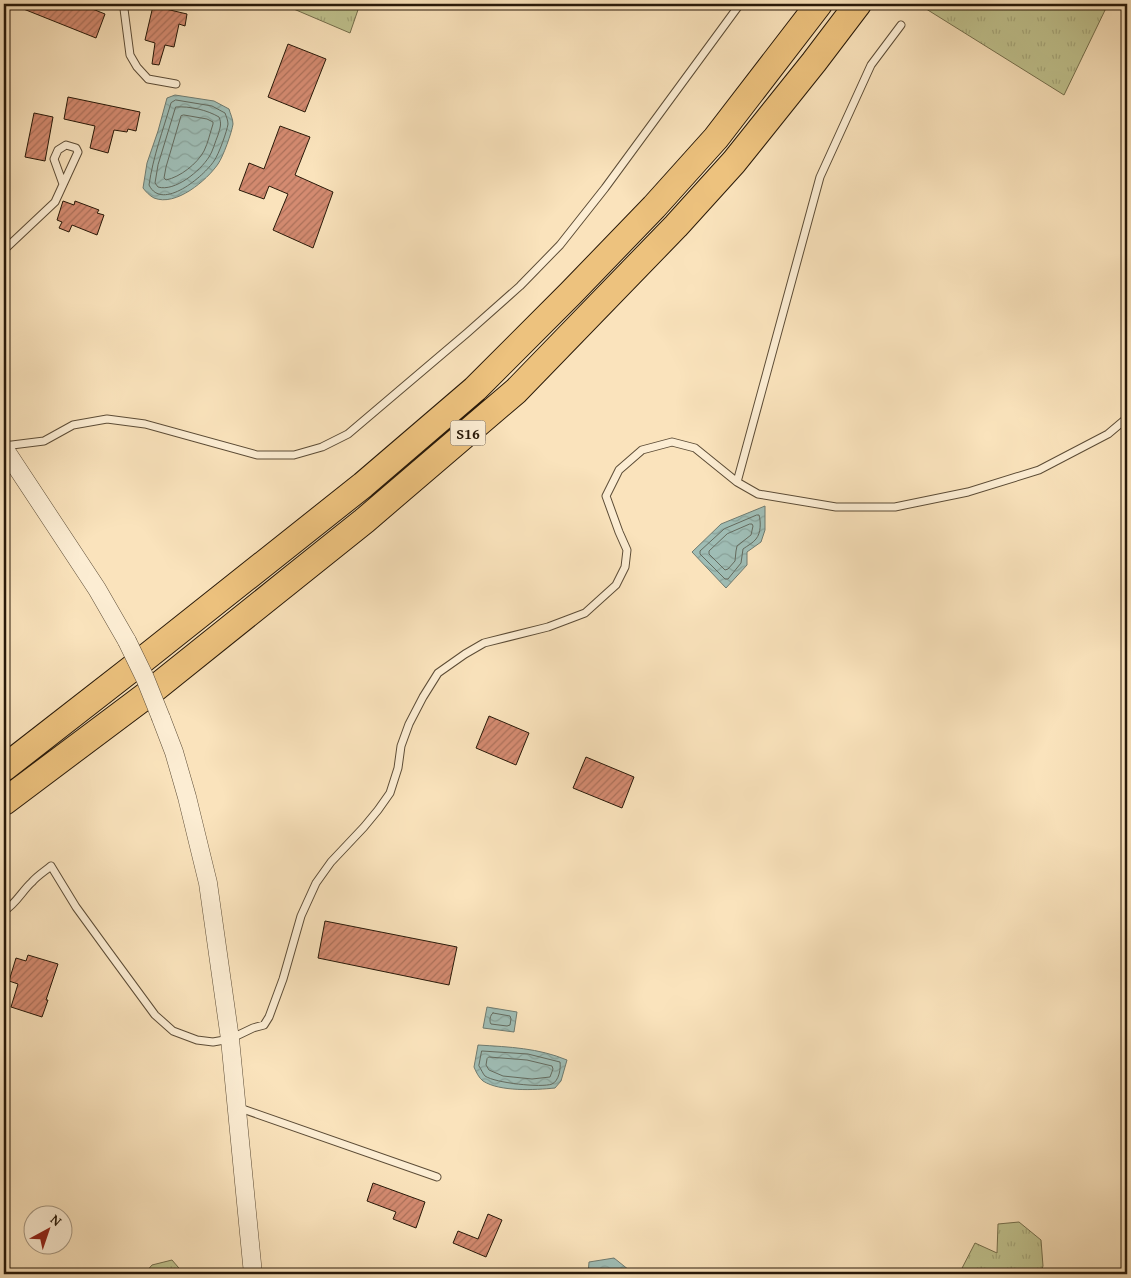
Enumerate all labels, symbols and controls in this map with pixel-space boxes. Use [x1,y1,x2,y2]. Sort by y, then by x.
road number: S16 [450,420,486,446]
north arrow [22,1206,72,1256]
text: N [46,1209,67,1231]

